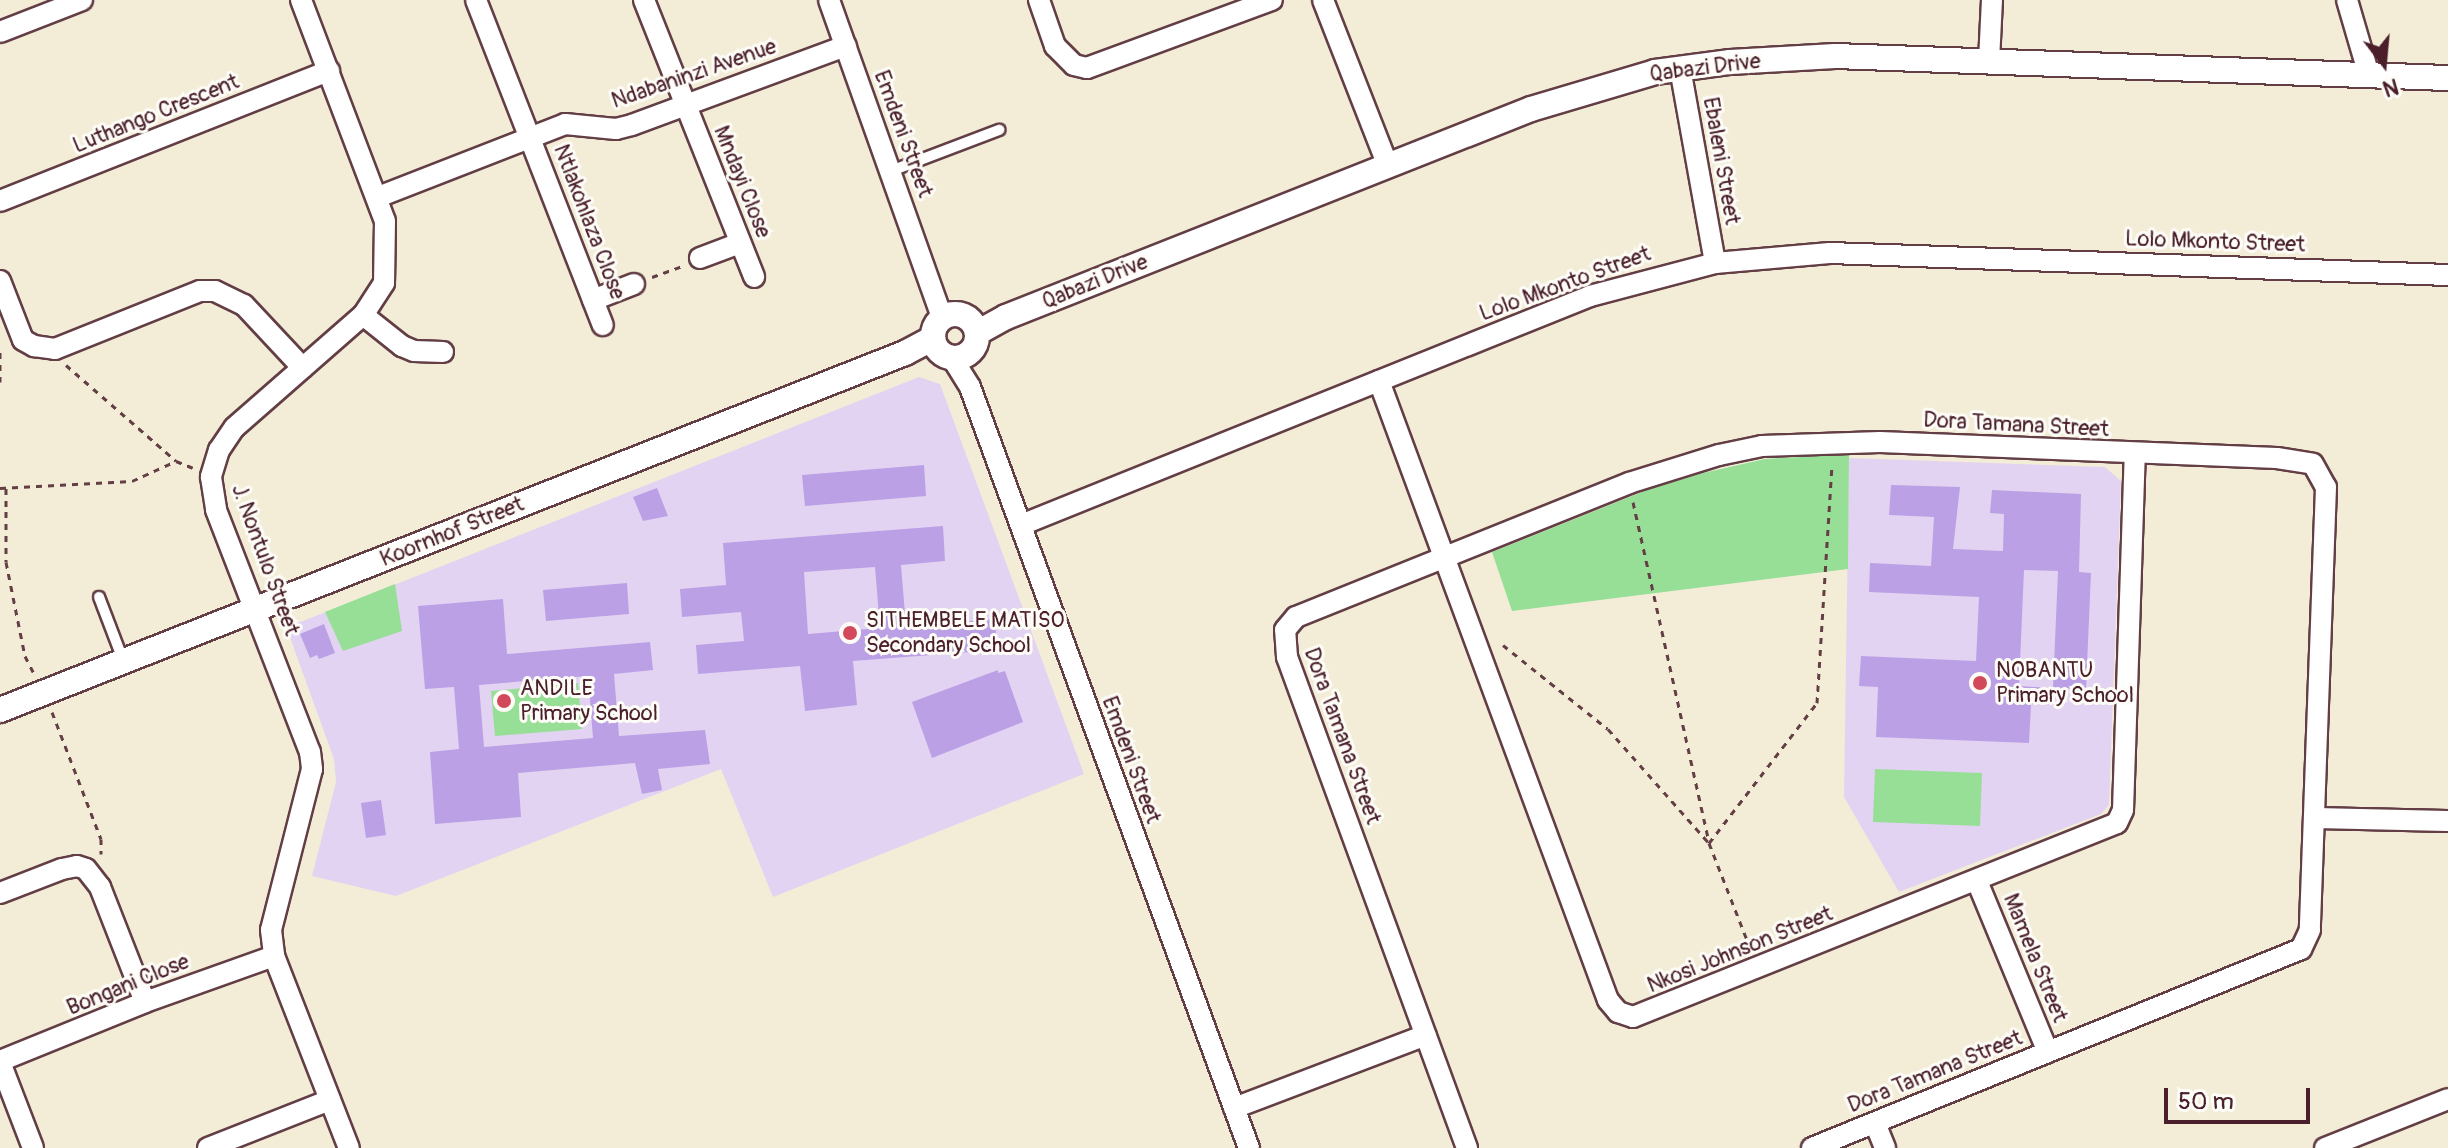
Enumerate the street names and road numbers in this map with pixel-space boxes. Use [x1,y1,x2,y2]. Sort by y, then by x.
street label: Ndabaninzi Avenue [608,33,780,115]
street label: Qabazi Drive [1648,48,1762,88]
street label: Emdeni Street [868,67,938,201]
street label: Luthango Crescent [69,69,243,159]
street label: Ebaleni Street [1697,95,1745,227]
street label: Mndayi Close [708,122,776,242]
street label: Ntlakohlaza Close [547,141,631,303]
street label: Lolo Mkonto Street [2125,226,2305,258]
street label: Lolo Mkonto Street [1476,241,1654,327]
street label: Qabazi Drive [1038,249,1152,315]
street label: Dora Tamana Street [1923,407,2109,443]
street label: J. Nontulo Street [225,481,305,639]
street label: Koornhof Street [376,491,528,573]
street label: Dora Tamana Street [1298,644,1386,828]
street label: Emdeni Street [1096,693,1166,827]
street label: Mamela Street [1997,890,2073,1026]
street label: Nkosi Johnson Street [1644,901,1836,999]
street label: Bongani Close [63,948,193,1022]
street label: Dora Tamana Street [1844,1025,2026,1119]

